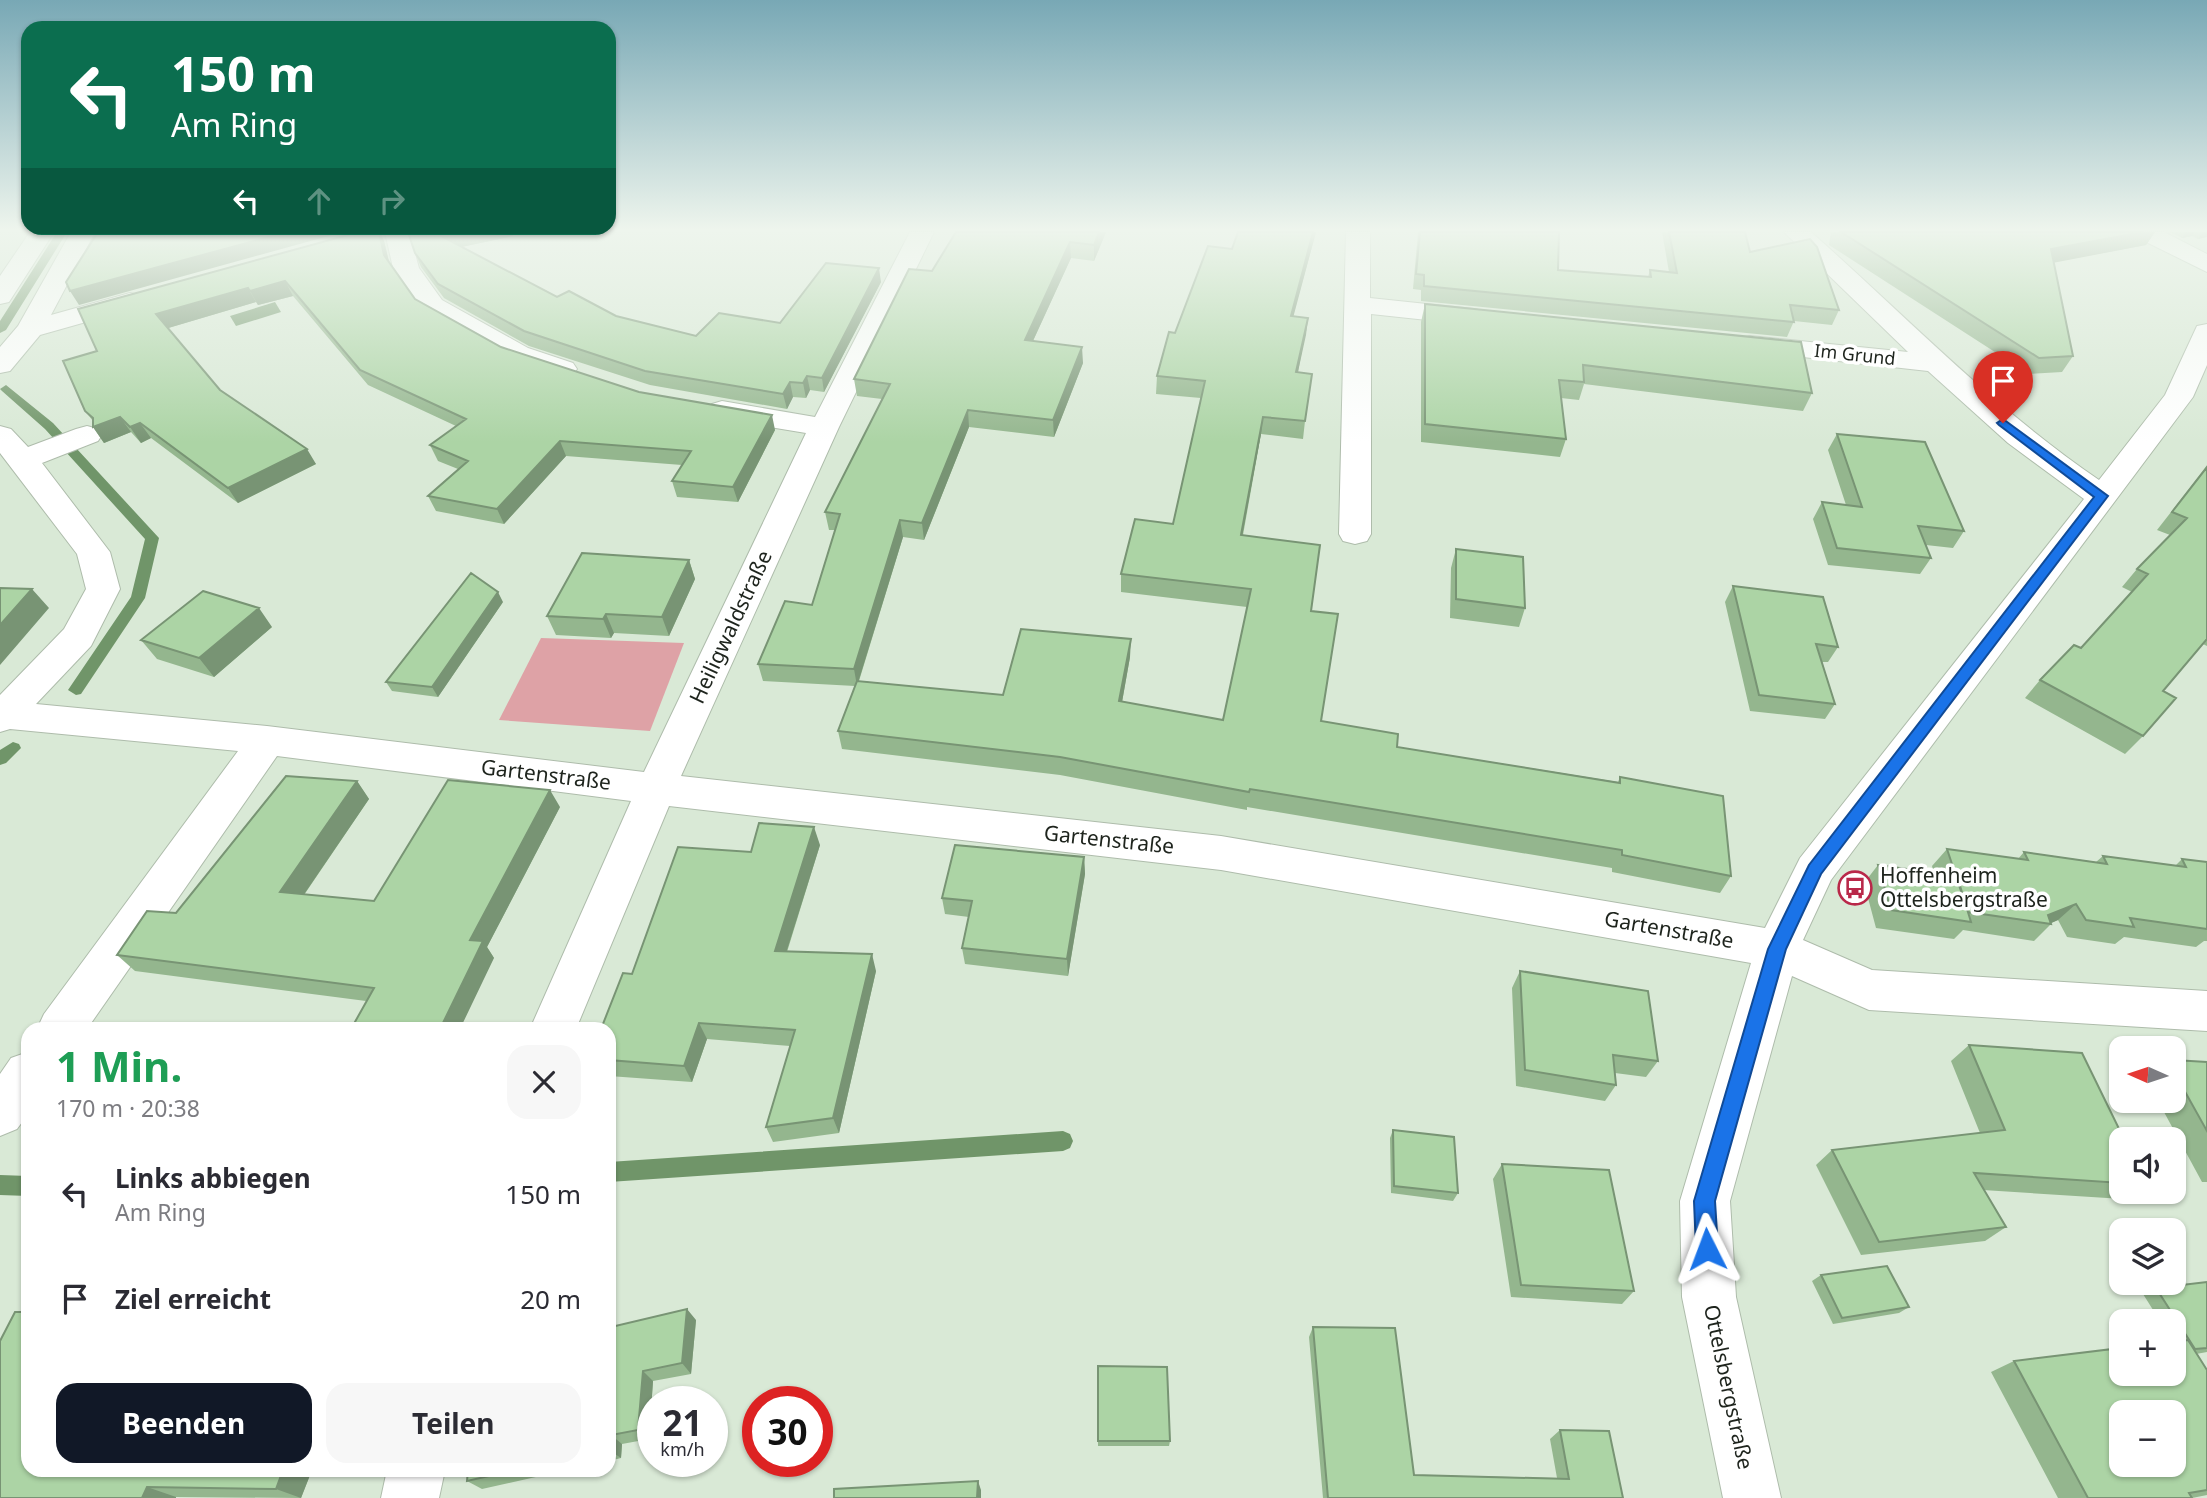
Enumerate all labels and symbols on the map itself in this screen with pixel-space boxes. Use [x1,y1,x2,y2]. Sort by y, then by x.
street label: Im Grund [1813,338,1897,370]
pin [1973,351,2033,423]
street label: Heiligwaldstraße [682,545,778,708]
street label: Gartenstraße [479,752,613,796]
street label: Gartenstraße [1043,818,1176,860]
place label: Hoffenheim Ottelsbergstraße [1880,861,2048,913]
bus stop icon: Hoffenheim Ottelsbergstraße [1836,869,1874,907]
street label: Gartenstraße [1602,904,1736,954]
north arrow [2109,1036,2186,1113]
position arrow [1670,1212,1744,1286]
street label: Ottelsbergstraße [1698,1302,1760,1472]
speed limit sign: 30 [742,1386,833,1477]

